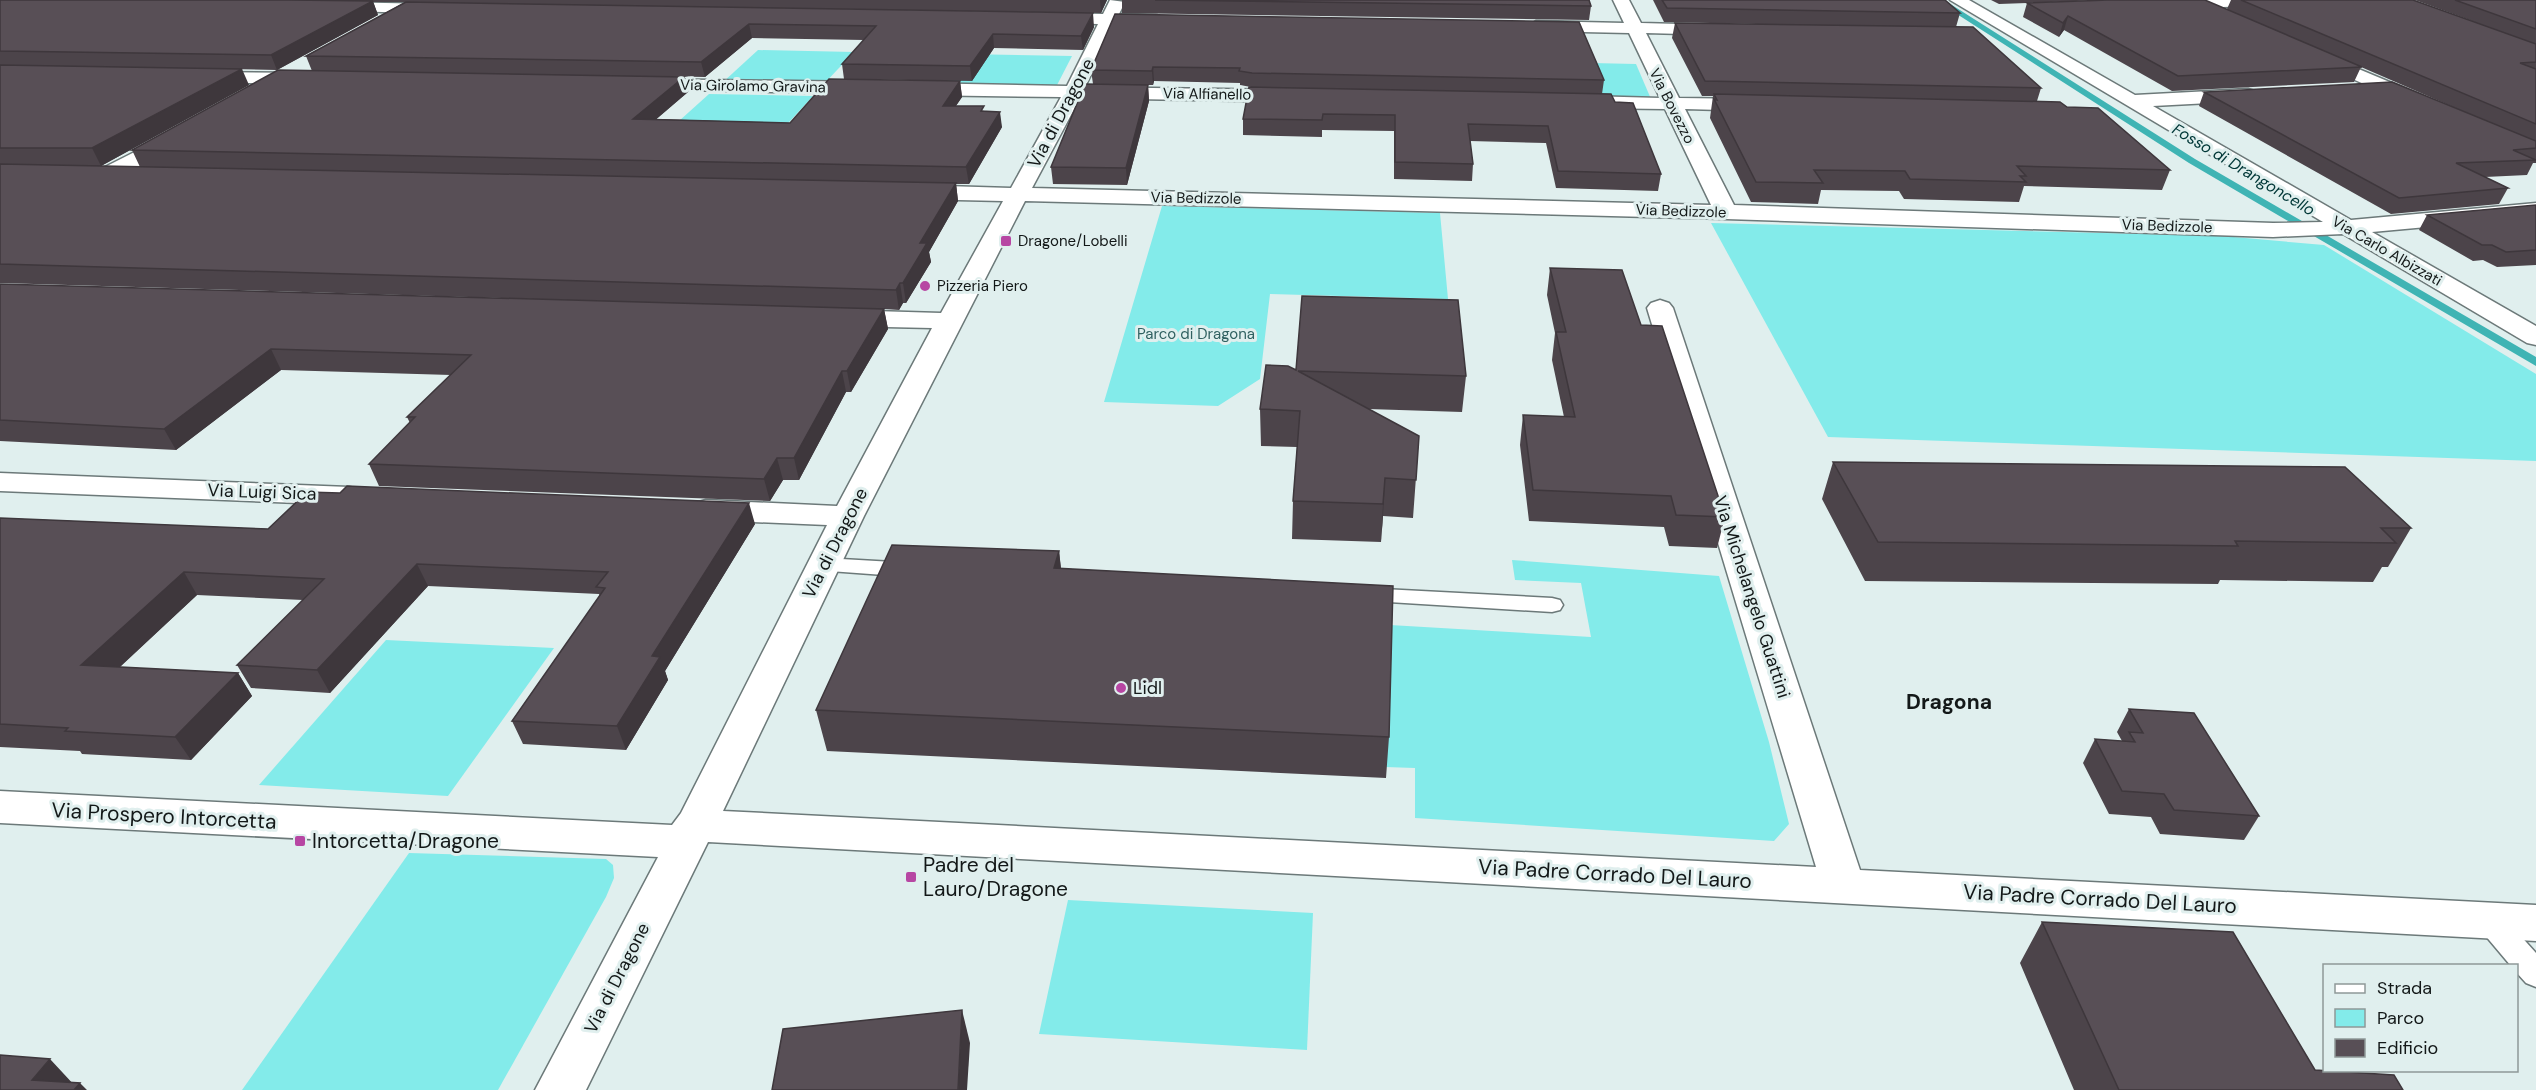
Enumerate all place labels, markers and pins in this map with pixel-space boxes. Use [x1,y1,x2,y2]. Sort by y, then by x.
place label: Dragone/Lobelli [1018,231,1128,251]
marker: Dragone/Lobelli [999,234,1013,248]
place label: Pizzeria Piero [937,276,1028,296]
marker: Pizzeria Piero [918,279,932,293]
place label: Lidl [1133,676,1162,700]
marker: Lidl [1114,681,1128,695]
place label: Intorcetta/Dragone [312,827,499,855]
marker: Intorcetta/Dragone [293,834,307,848]
place label: Padre del Lauro/Dragone [923,851,1068,903]
marker: Padre del Lauro/Dragone [904,870,918,884]

